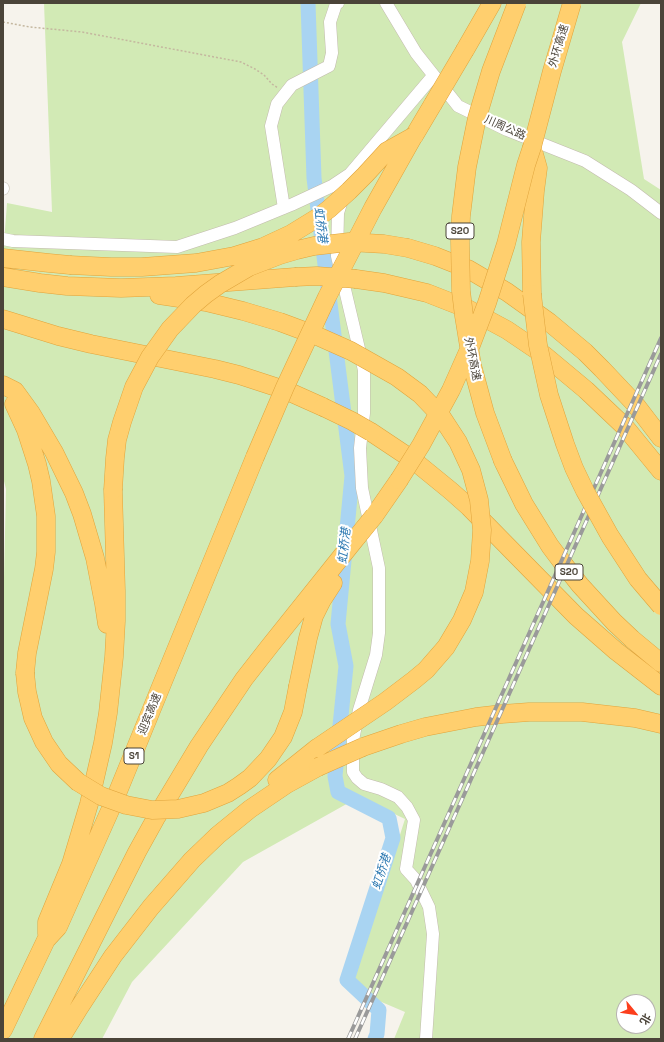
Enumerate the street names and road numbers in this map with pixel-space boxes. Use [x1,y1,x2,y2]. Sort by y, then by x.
street label: 外环高速 [546,23,572,69]
street label: 川周公路 [482,113,528,143]
road number: S20 [446,223,474,239]
street label: 外环高速 [461,336,483,382]
road number: S20 [555,564,583,580]
street label: 迎宾高速 [136,691,164,737]
road number: S1 [124,748,144,764]

